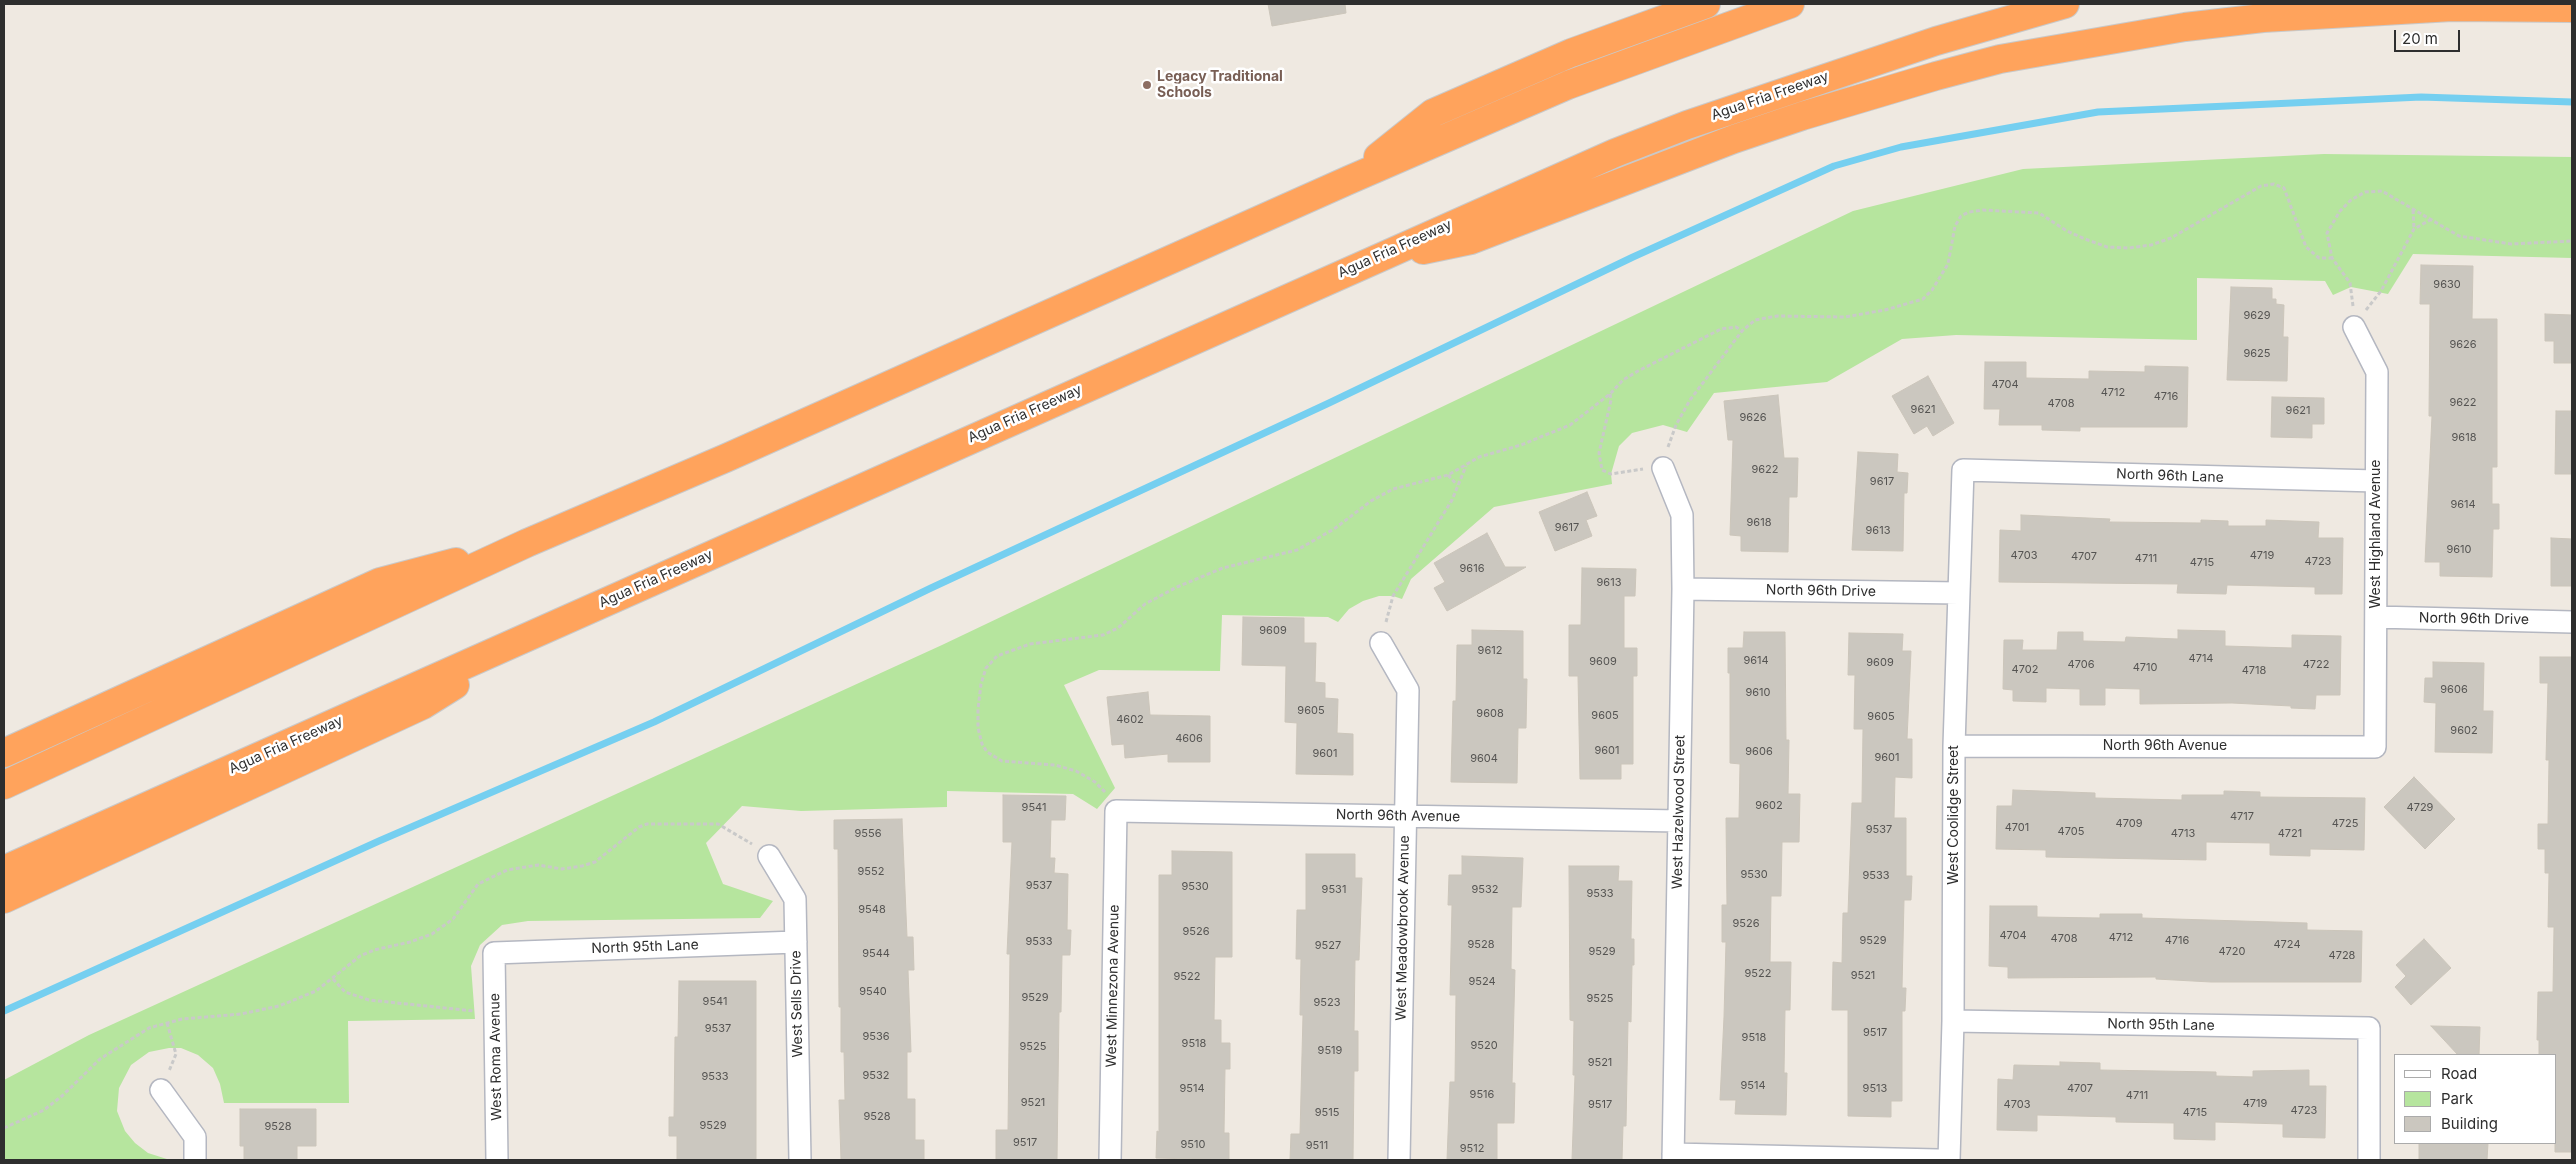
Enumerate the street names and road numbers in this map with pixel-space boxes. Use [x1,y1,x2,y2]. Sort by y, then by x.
street label: Agua Fria Freeway [1709,68,1831,124]
street label: Agua Fria Freeway [1335,216,1455,282]
street label: Agua Fria Freeway [965,381,1085,447]
street label: West Highland Avenue [2368,459,2384,609]
street label: North 96th Lane [2116,466,2224,486]
street label: Agua Fria Freeway [596,546,716,612]
street label: North 96th Drive [1766,582,1876,600]
street label: North 96th Drive [2419,610,2529,628]
street label: Agua Fria Freeway [226,712,346,778]
street label: West Hazelwood Street [1669,735,1689,889]
street label: North 96th Avenue [2103,738,2227,754]
street label: West Coolidge Street [1946,745,1962,885]
street label: North 96th Avenue [1336,807,1460,825]
street label: West Meadowbrook Avenue [1393,835,1413,1021]
street label: West Minnezona Avenue [1103,904,1123,1068]
street label: North 95th Lane [591,937,699,957]
street label: West Sells Drive [788,950,806,1058]
street label: West Roma Avenue [486,993,506,1121]
street label: North 95th Lane [2107,1016,2215,1034]

